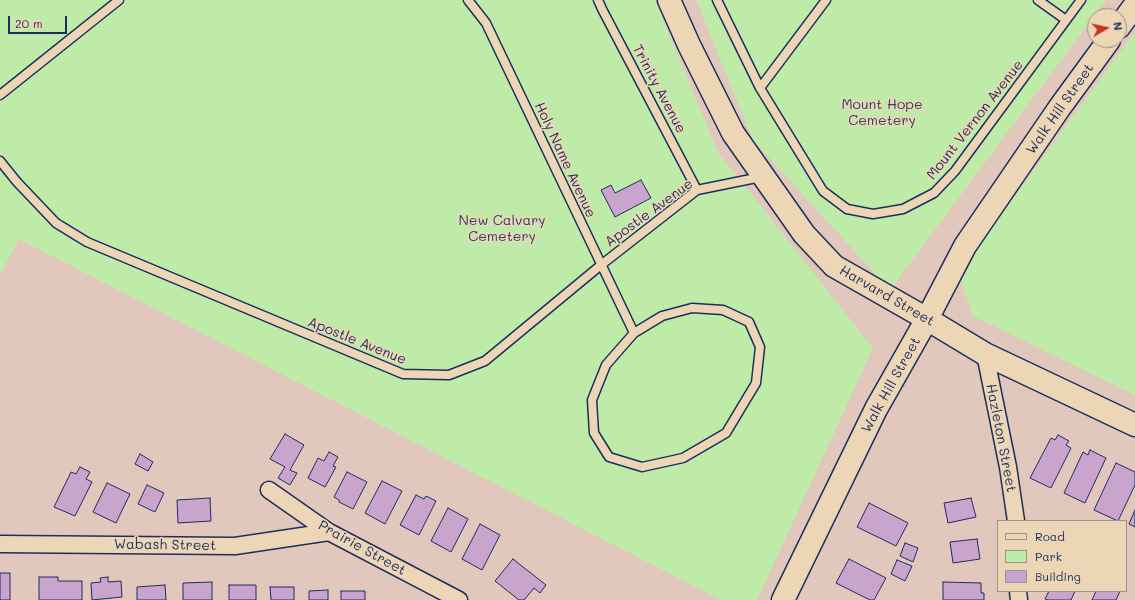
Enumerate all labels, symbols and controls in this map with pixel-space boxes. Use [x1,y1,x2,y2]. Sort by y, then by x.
scale bar [10,8,69,34]
north arrow [1087,8,1127,48]
text: 20 m [15,15,43,31]
text: N [1110,21,1126,31]
street label: Trinity Avenue [629,42,689,136]
street label: Mount Vernon Avenue [923,57,1027,183]
street label: Walk Hill Street [1022,60,1098,158]
park label: Mount Hope Cemetery [841,97,923,130]
street label: Holy Name Avenue [531,100,599,220]
street label: Apostle Avenue [602,175,696,251]
park label: New Calvary Cemetery [458,213,546,246]
street label: Harvard Street [837,262,937,330]
street label: Apostle Avenue [305,314,409,368]
street label: Walk Hill Street [858,334,924,436]
street label: Hazleton Street [982,382,1020,494]
street label: Prairie Street [315,517,409,579]
legend [997,520,1127,592]
text: Road [1035,528,1065,544]
street label: Wabash Street [114,536,216,554]
text: Park [1035,548,1062,564]
text: Building [1035,568,1081,584]

